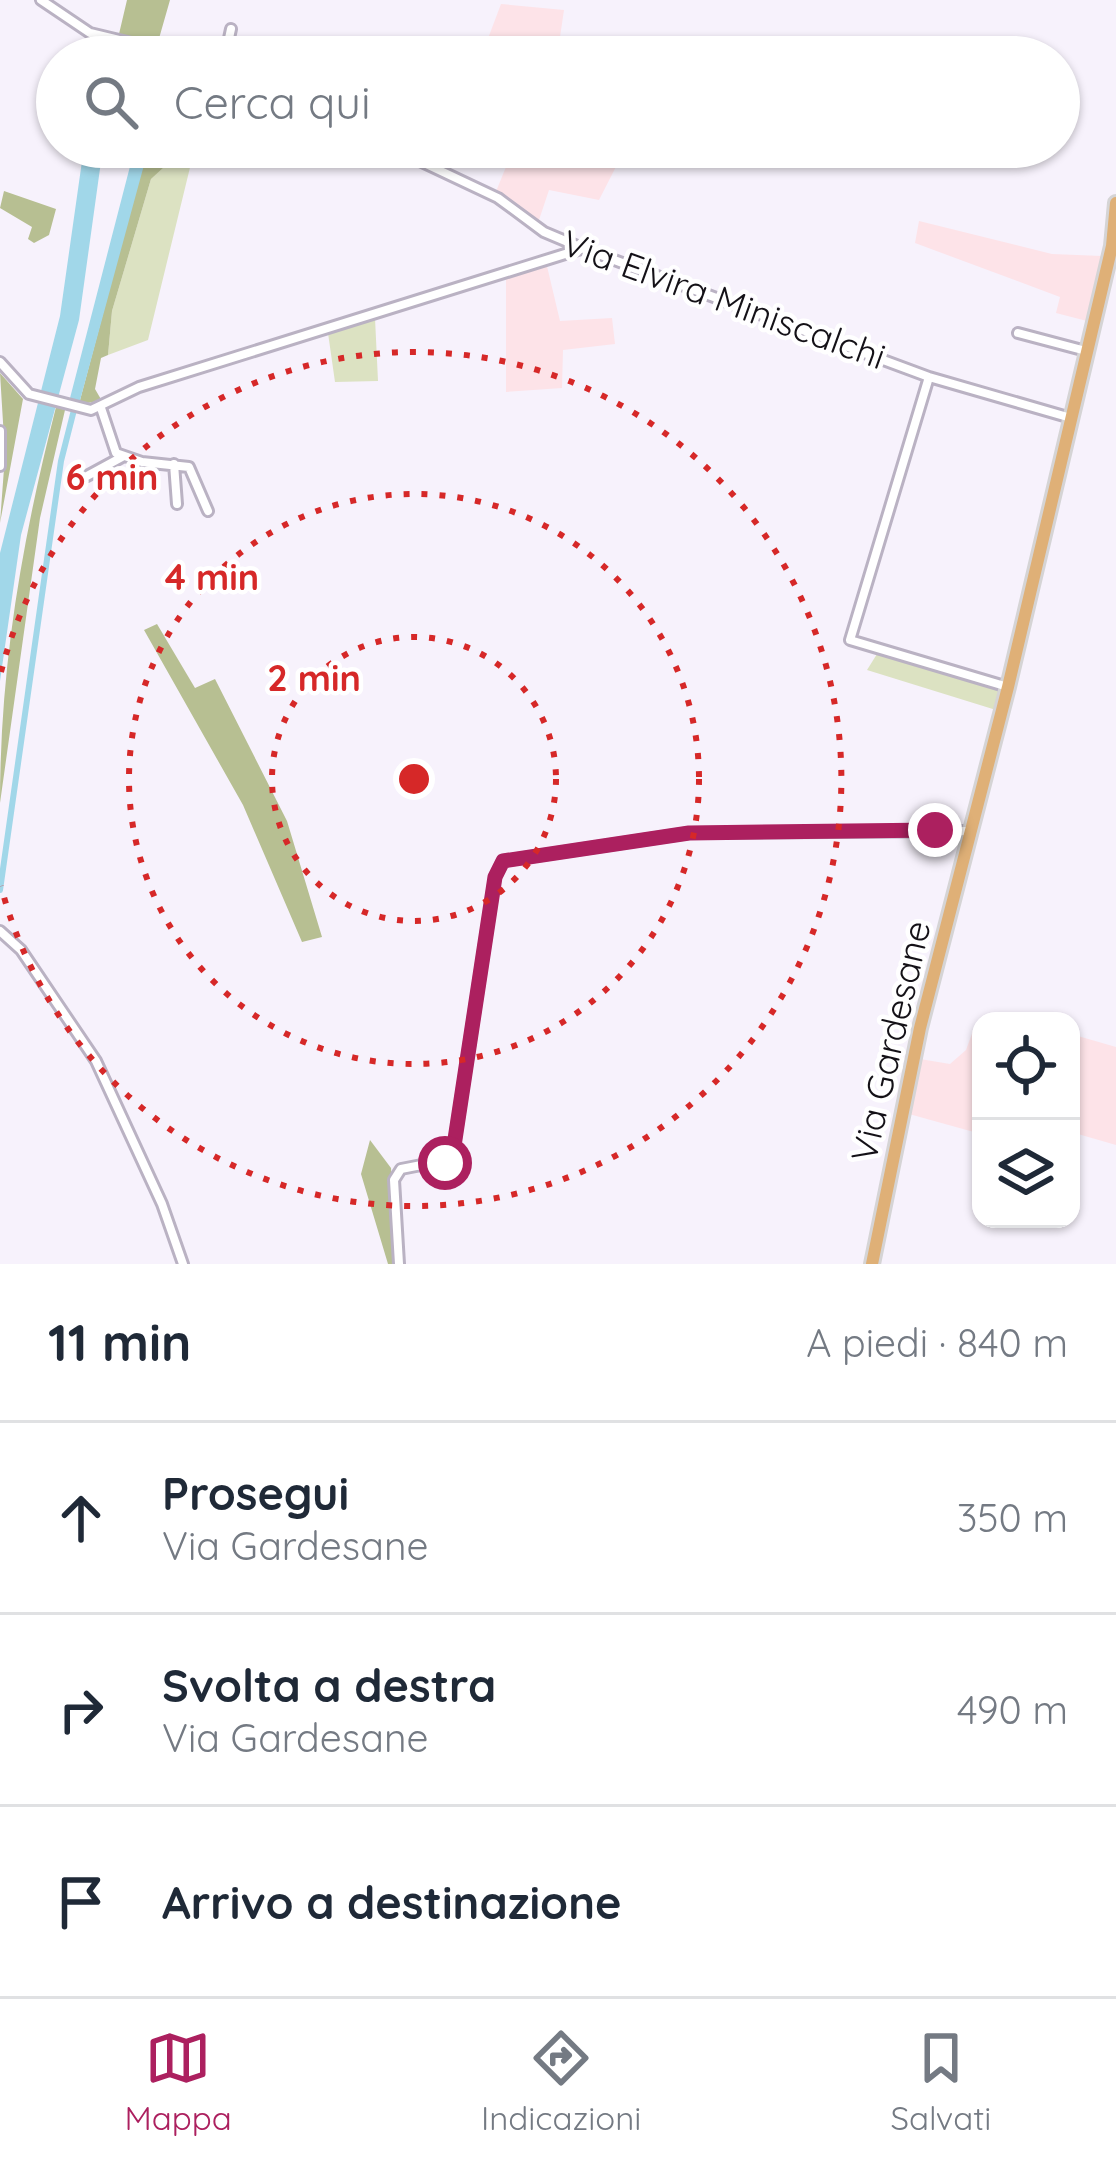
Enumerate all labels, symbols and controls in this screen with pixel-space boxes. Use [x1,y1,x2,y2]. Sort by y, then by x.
search box [36,36,1080,168]
icon: search [78,69,144,135]
text: Cerca qui [174,74,371,130]
street label: Via Elvira Miniscalchi [556,220,892,378]
text: 6 min [65,454,159,499]
text: 4 min [165,554,259,599]
text: 2 min [267,655,361,700]
centre of rings [393,758,435,800]
route end [908,803,962,857]
street label: Via Gardesane [840,916,940,1166]
map controls [972,1012,1080,1228]
button: locate [972,1012,1080,1120]
button: layers [972,1120,1080,1228]
route start [418,1136,472,1190]
text: 11 min [48,1310,191,1374]
text: A piedi · 840 m [806,1318,1068,1367]
text: Prosegui [162,1465,349,1521]
icon: ahead [48,1485,114,1551]
text: 350 m [957,1493,1068,1542]
text: Via Gardesane [162,1521,429,1570]
text: Svolta a destra [162,1657,496,1713]
icon: right [48,1677,114,1743]
text: 490 m [957,1685,1068,1734]
text: Via Gardesane [162,1713,429,1762]
icon: arrive [48,1869,114,1935]
text: Arrivo a destinazione [162,1874,622,1930]
tab: Mappa [125,2025,232,2138]
tab: Indicazioni [481,2025,641,2138]
tab: Salvati [890,2025,991,2138]

